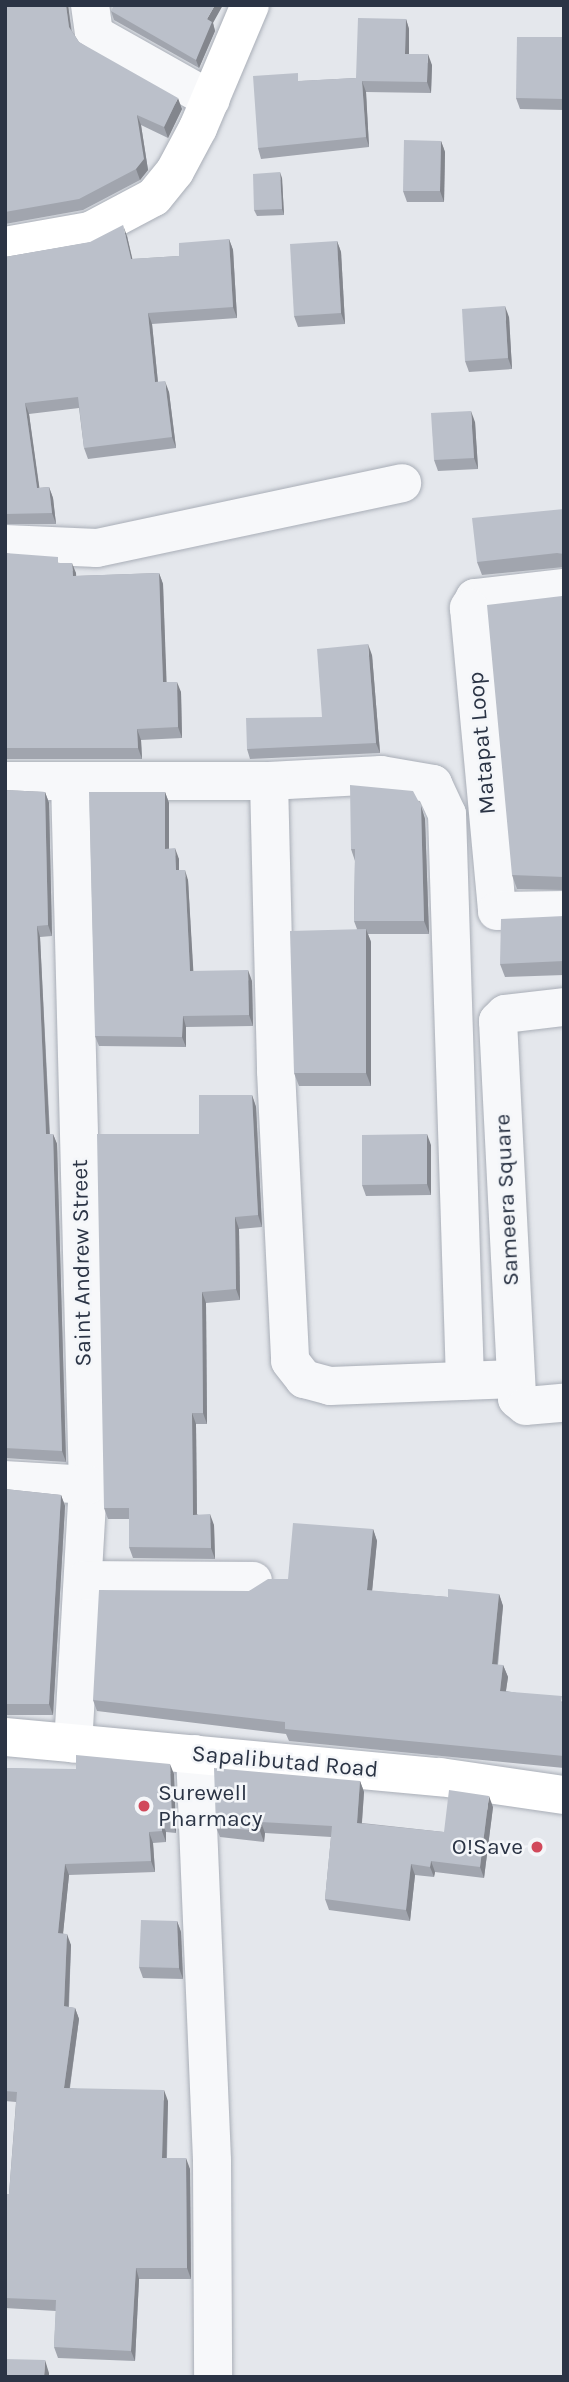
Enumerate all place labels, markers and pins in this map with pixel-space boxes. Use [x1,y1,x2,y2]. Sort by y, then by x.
place label: Surewell Pharmacy [158,1779,262,1833]
marker: Surewell Pharmacy [136,1798,152,1814]
place label: O!Save [452,1833,523,1861]
marker: O!Save [529,1839,545,1855]

